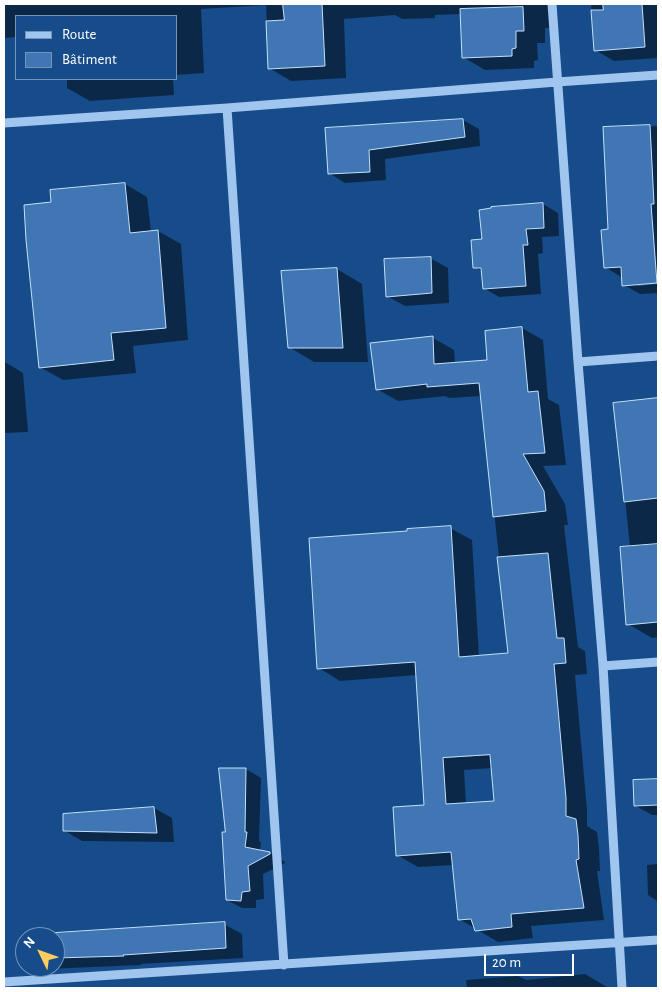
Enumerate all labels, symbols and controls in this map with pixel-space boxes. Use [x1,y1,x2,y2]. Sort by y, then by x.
legend [15,15,178,80]
text: Route [62,27,96,42]
text: Bâtiment [62,52,117,67]
north arrow [15,927,65,977]
text: N [21,934,38,951]
scale bar [487,944,577,976]
text: 20 m [492,955,521,970]

